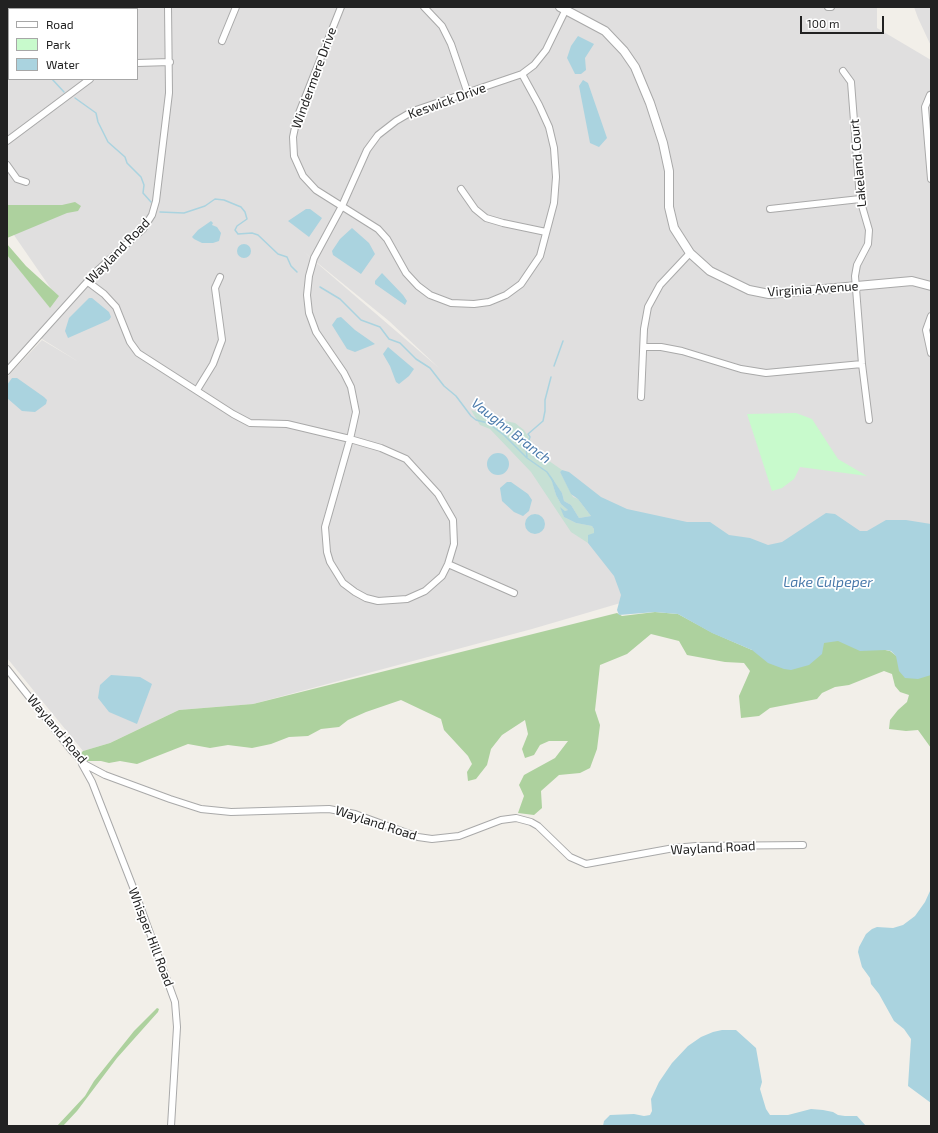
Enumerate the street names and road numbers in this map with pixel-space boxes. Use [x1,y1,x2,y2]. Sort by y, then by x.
street label: Windermere Drive [288,25,340,131]
street label: Keswick Drive [406,80,488,122]
street label: Lakeland Court [846,118,870,208]
street label: Wayland Road [83,215,153,287]
street label: Virginia Avenue [767,278,859,300]
street label: Wayland Road [24,691,90,767]
street label: Wayland Road [333,802,419,844]
street label: Wayland Road [670,838,756,858]
street label: Whisper Hill Road [125,885,177,989]

